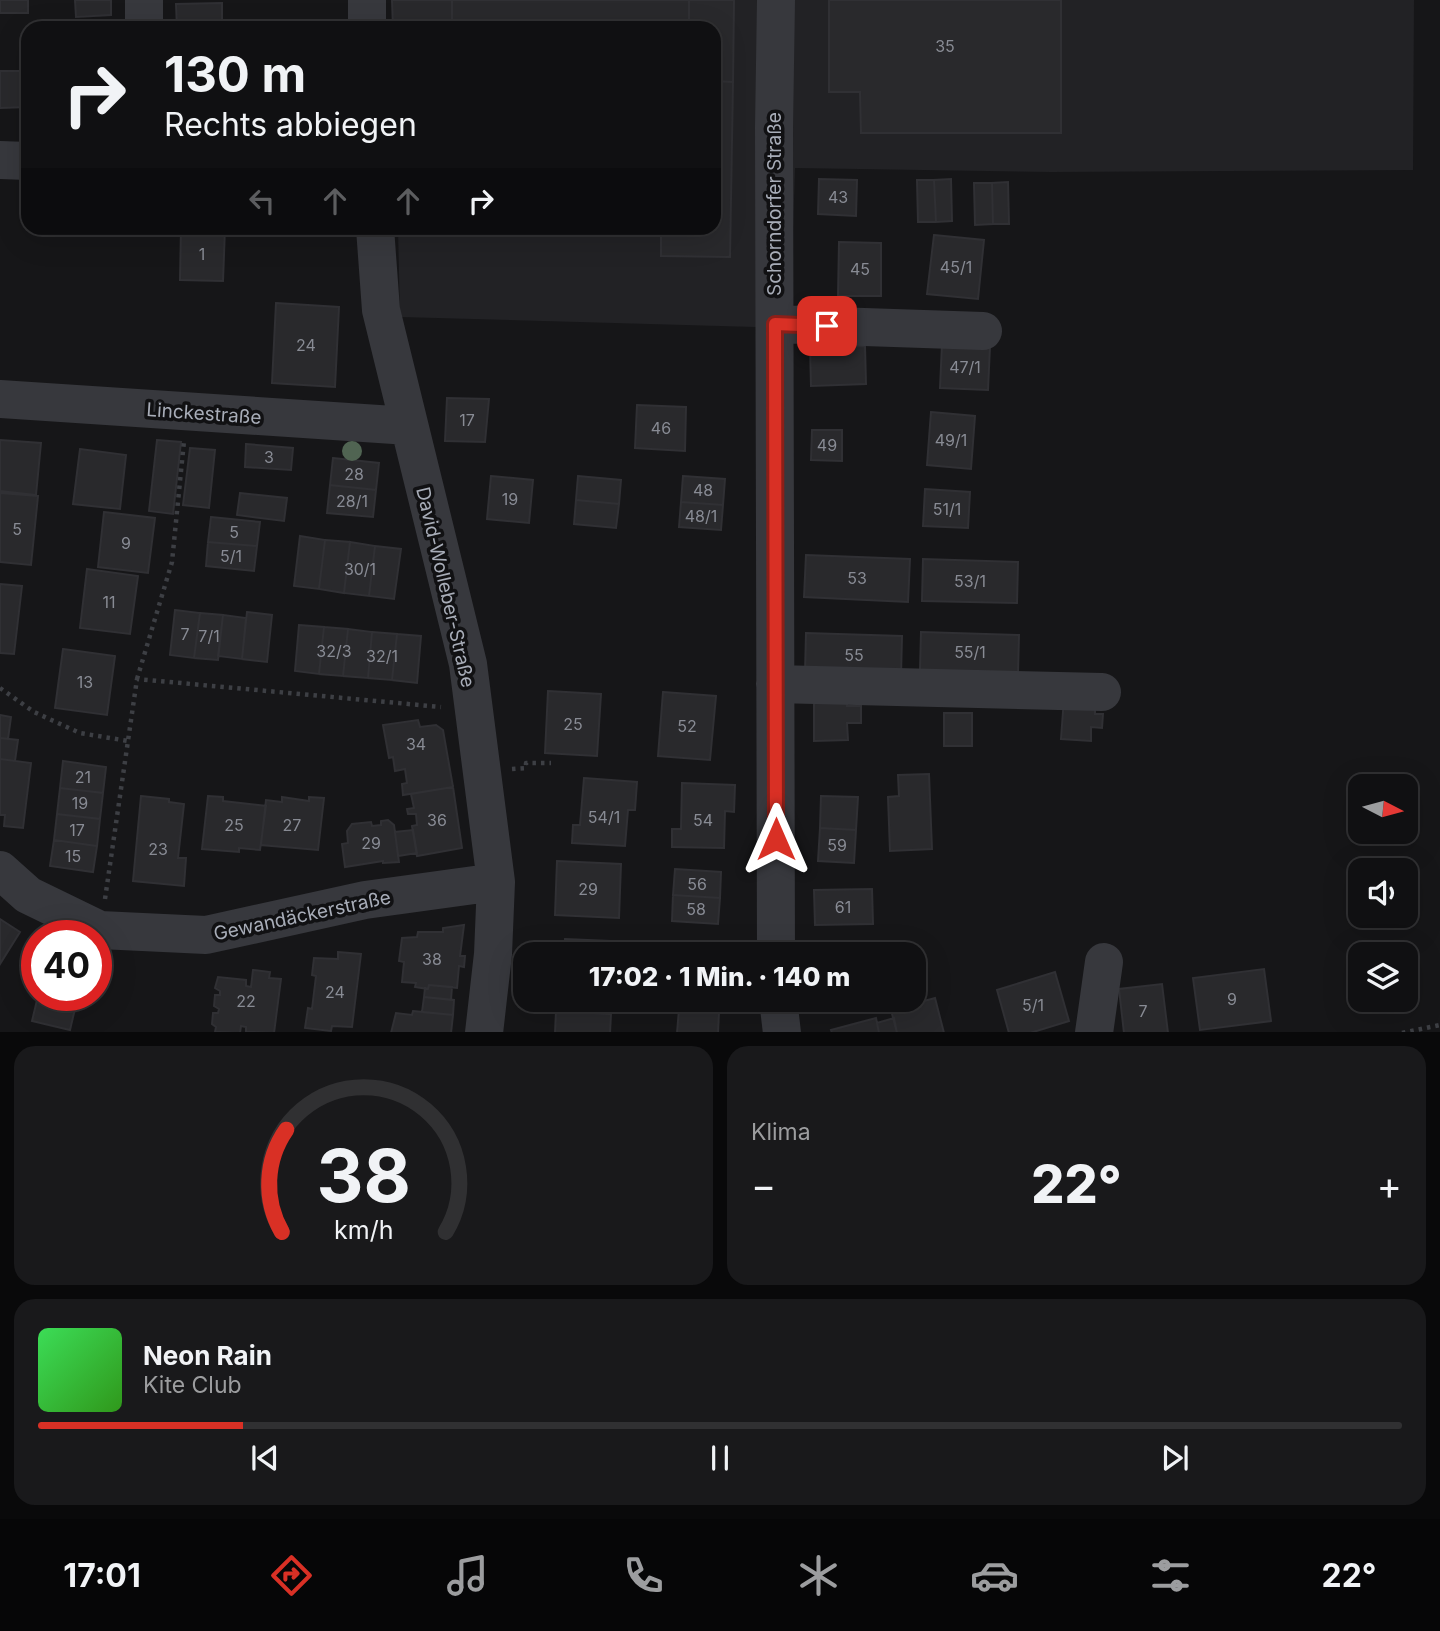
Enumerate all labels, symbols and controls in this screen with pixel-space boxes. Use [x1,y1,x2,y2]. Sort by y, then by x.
house number: 35 [935,36,955,56]
text: 130 m [164,45,306,104]
icon: right [49,49,140,140]
text: Rechts abbiegen [164,105,417,144]
street label: Schorndorfer Straße [763,112,786,296]
icon: left [243,182,281,220]
icon: ahead [316,182,354,220]
icon: ahead [389,182,427,220]
icon: right [462,182,500,220]
house number: 43 [828,187,848,207]
house number: 1 [199,244,205,264]
house number: 45/1 [940,257,972,277]
house number: 45 [850,259,870,279]
pin [797,296,857,356]
icon: arrive [808,307,846,345]
house number: 24 [296,335,316,355]
house number: 47/1 [949,357,981,377]
street label: Linckestraße [146,398,262,429]
house number: 17 [459,410,475,430]
house number: 46 [651,418,671,438]
house number: 49/1 [935,430,967,450]
house number: 49 [817,435,837,455]
house number: 3 [264,447,274,467]
house number: 28 [344,464,364,484]
house number: 48 [693,480,713,500]
street label: David-Wolleber-Straße [411,485,480,690]
house number: 19 [502,489,518,509]
house number: 28/1 [336,491,368,511]
house number: 51/1 [933,499,961,519]
house number: 48/1 [685,506,717,526]
house number: 5 [12,519,22,539]
house number: 5 [229,522,239,542]
house number: 9 [121,533,131,553]
house number: 5/1 [220,546,242,566]
house number: 30/1 [344,559,376,579]
house number: 53 [847,568,867,588]
house number: 53/1 [954,571,986,591]
house number: 11 [102,592,116,612]
house number: 7 [180,624,190,644]
house number: 7/1 [198,626,220,646]
house number: 32/3 [316,641,352,661]
house number: 55/1 [954,642,986,662]
house number: 55 [844,645,864,665]
house number: 32/1 [366,646,398,666]
house number: 13 [77,672,93,692]
house number: 25 [563,714,583,734]
house number: 52 [677,716,697,736]
house number: 34 [406,734,426,754]
house number: 21 [75,767,91,787]
north arrow [1348,774,1418,844]
map controls [1348,774,1418,1012]
house number: 19 [72,793,88,813]
position arrow [739,802,813,876]
house number: 54/1 [588,807,620,827]
house number: 36 [427,810,447,830]
house number: 54 [693,810,713,830]
house number: 25 [224,815,244,835]
house number: 27 [283,815,301,835]
house number: 17 [69,820,85,840]
house number: 29 [361,833,381,853]
house number: 59 [827,835,847,855]
house number: 23 [148,839,168,859]
house number: 15 [65,846,81,866]
button: sound [1348,858,1418,928]
house number: 56 [687,874,707,894]
house number: 29 [578,879,598,899]
street label: Gewandäckerstraße [211,885,393,946]
house number: 61 [835,897,851,917]
house number: 58 [686,899,706,919]
speed limit sign: 40 [21,920,112,1011]
button: layers [1348,942,1418,1012]
house number: 38 [422,949,442,969]
text: 17:02 · 1 Min. · 140 m [589,961,850,992]
house number: 24 [325,982,345,1002]
house number: 9 [1227,989,1237,1009]
house number: 22 [236,991,256,1011]
house number: 5/1 [1022,995,1044,1015]
house number: 7 [1138,1001,1148,1021]
text: Klima [751,1118,811,1146]
text: 38 [316,1131,411,1220]
text: 22° [1031,1153,1122,1216]
text: − [751,1162,776,1208]
text: + [1377,1162,1402,1208]
text: km/h [334,1214,393,1244]
text: Neon Rain [143,1340,272,1371]
text: Kite Club [143,1371,242,1399]
icon: previous [246,1439,284,1477]
icon: pause [701,1439,739,1477]
icon: next [1156,1439,1194,1477]
icon: directions [267,1551,316,1600]
icon: music [443,1551,492,1600]
icon: phone [619,1551,668,1600]
icon: climate [794,1551,843,1600]
icon: car [970,1551,1019,1600]
icon: filters [1146,1551,1195,1600]
text: 17:01 [63,1556,141,1595]
text: 22° [1322,1556,1377,1595]

